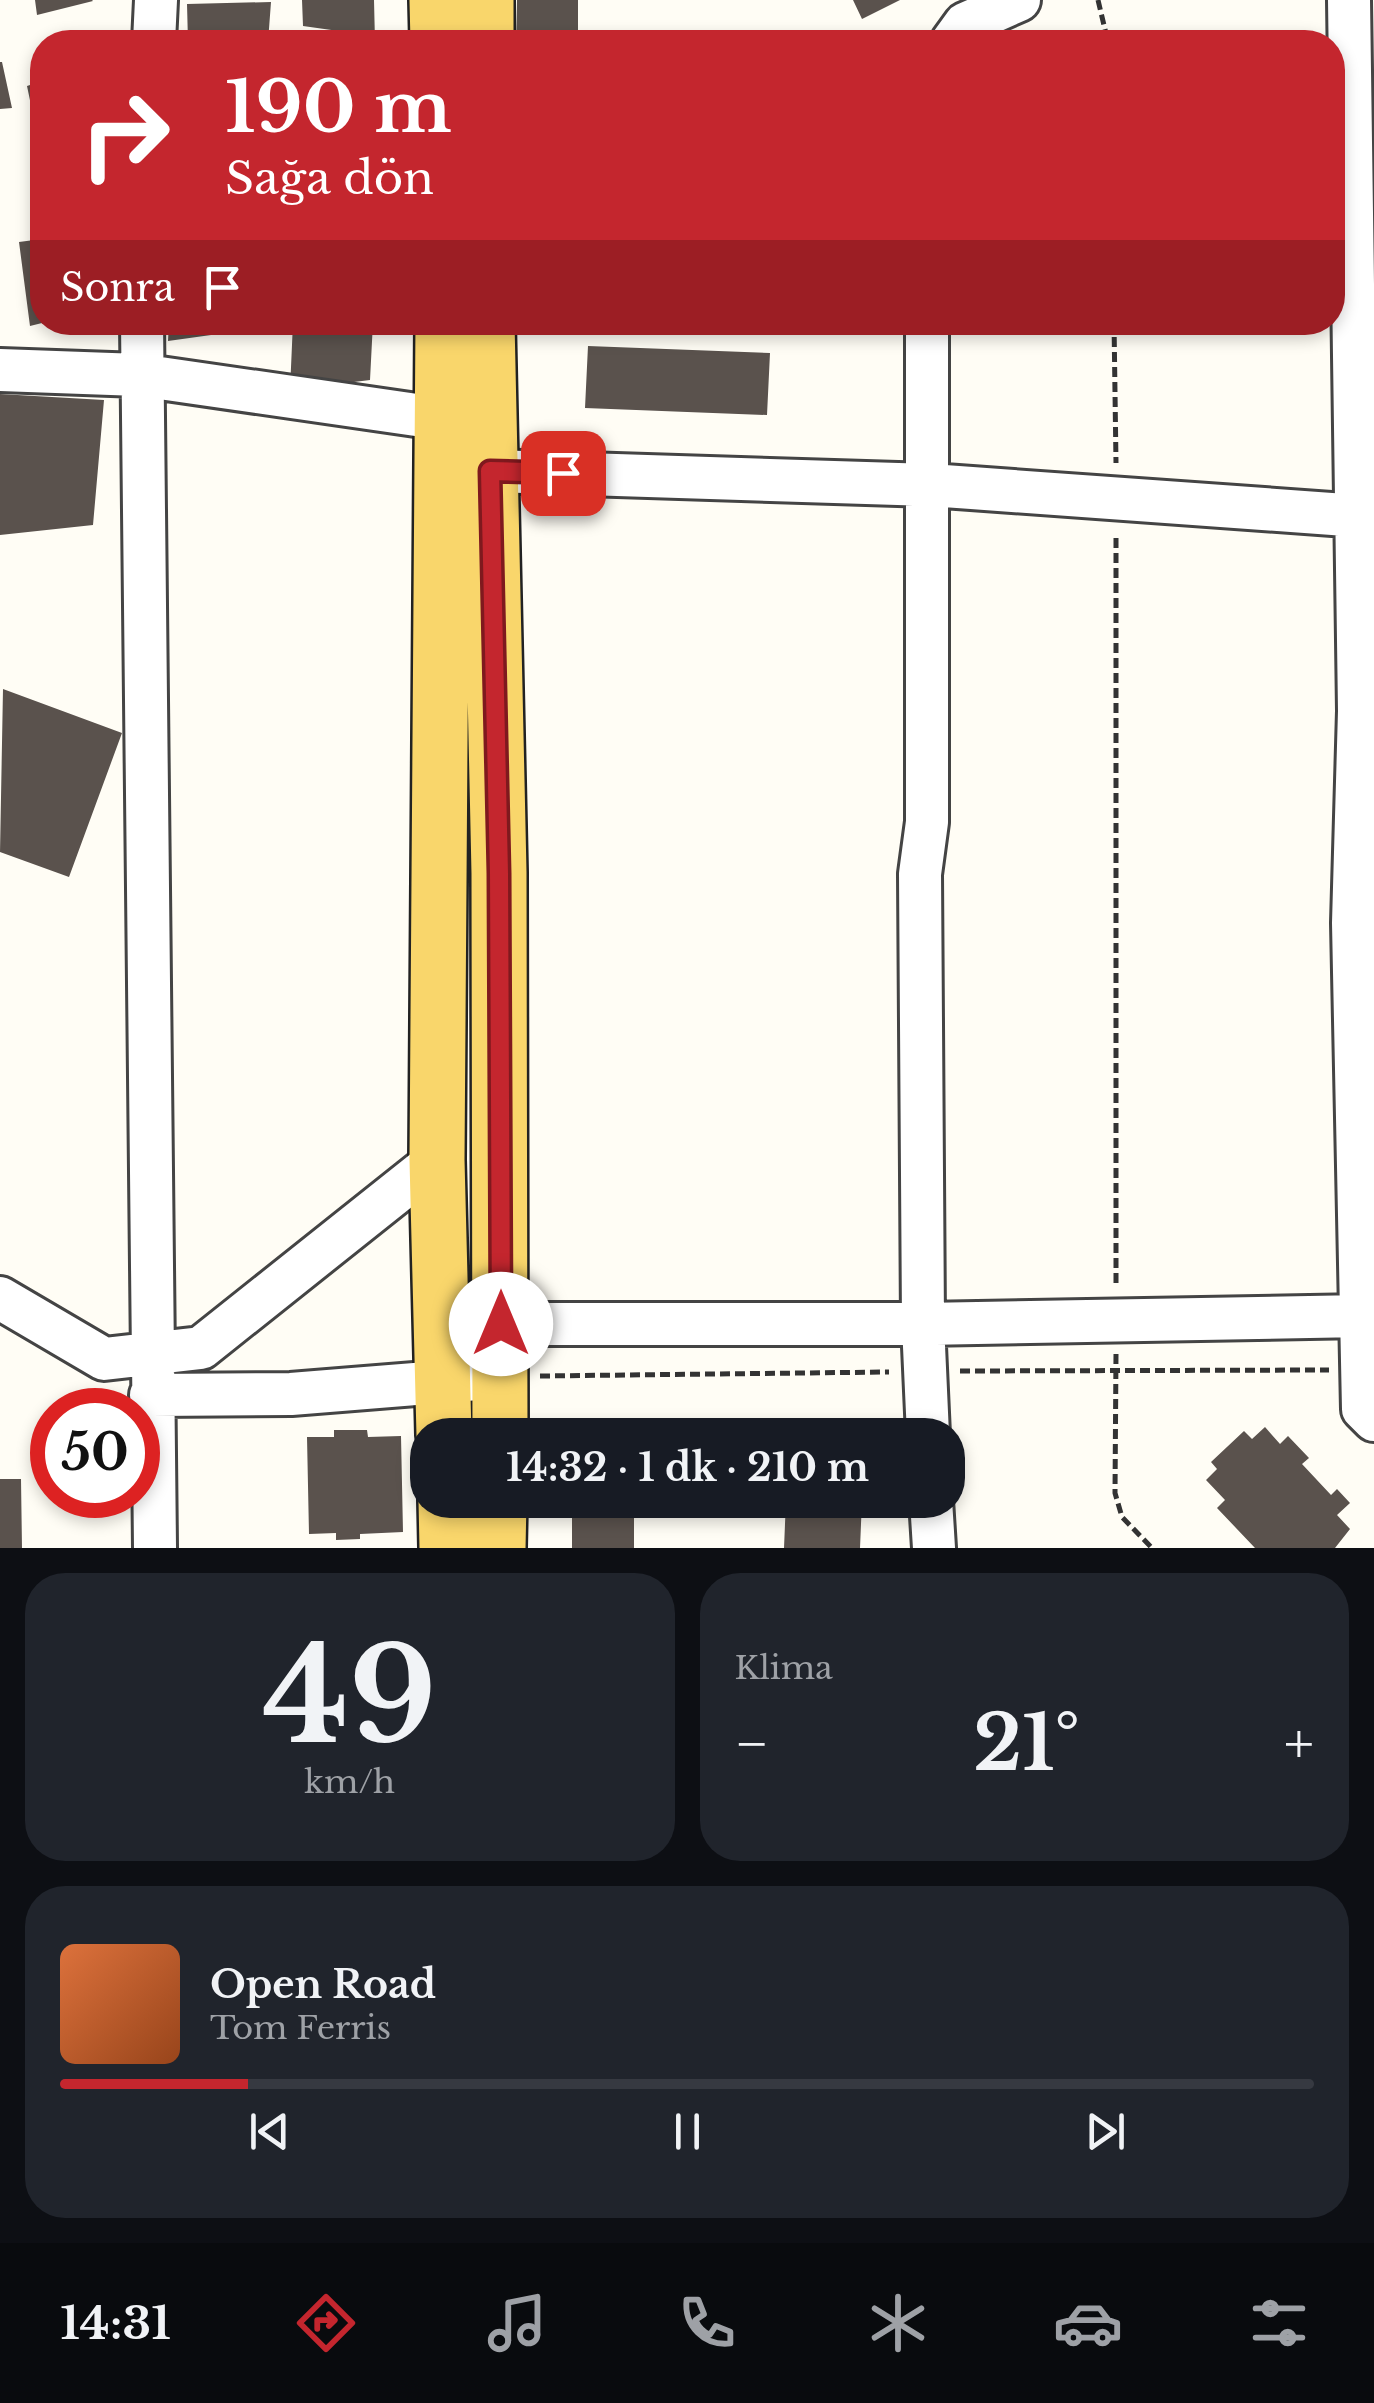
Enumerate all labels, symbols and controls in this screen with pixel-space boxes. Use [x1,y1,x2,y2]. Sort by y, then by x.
text: 190 m [225,64,452,151]
icon: right [60,70,190,200]
text: Sağa dön [225,150,434,206]
icon: arrive [195,260,250,315]
text: Sonra [60,264,175,311]
pin [521,431,606,516]
icon: arrive [536,446,591,501]
position arrow [449,1272,553,1376]
speed limit sign: 50 [30,1388,160,1518]
text: 14:32 · 1 dk · 210 m [506,1444,869,1491]
text: 49 [263,1616,437,1777]
text: Klima [735,1648,833,1688]
text: 21° [973,1697,1080,1790]
text: − [735,1710,769,1778]
text: + [1284,1710,1314,1778]
text: km/h [304,1762,395,1802]
text: Open Road [210,1961,436,2008]
text: Tom Ferris [210,2008,391,2048]
icon: previous [242,2104,297,2159]
icon: pause [660,2104,715,2159]
icon: next [1078,2104,1133,2159]
icon: directions [291,2288,361,2358]
icon: music [482,2288,552,2358]
icon: phone [672,2288,742,2358]
icon: climate [863,2288,933,2358]
icon: car [1053,2288,1123,2358]
icon: filters [1244,2288,1314,2358]
text: 14:31 [60,2295,171,2351]

